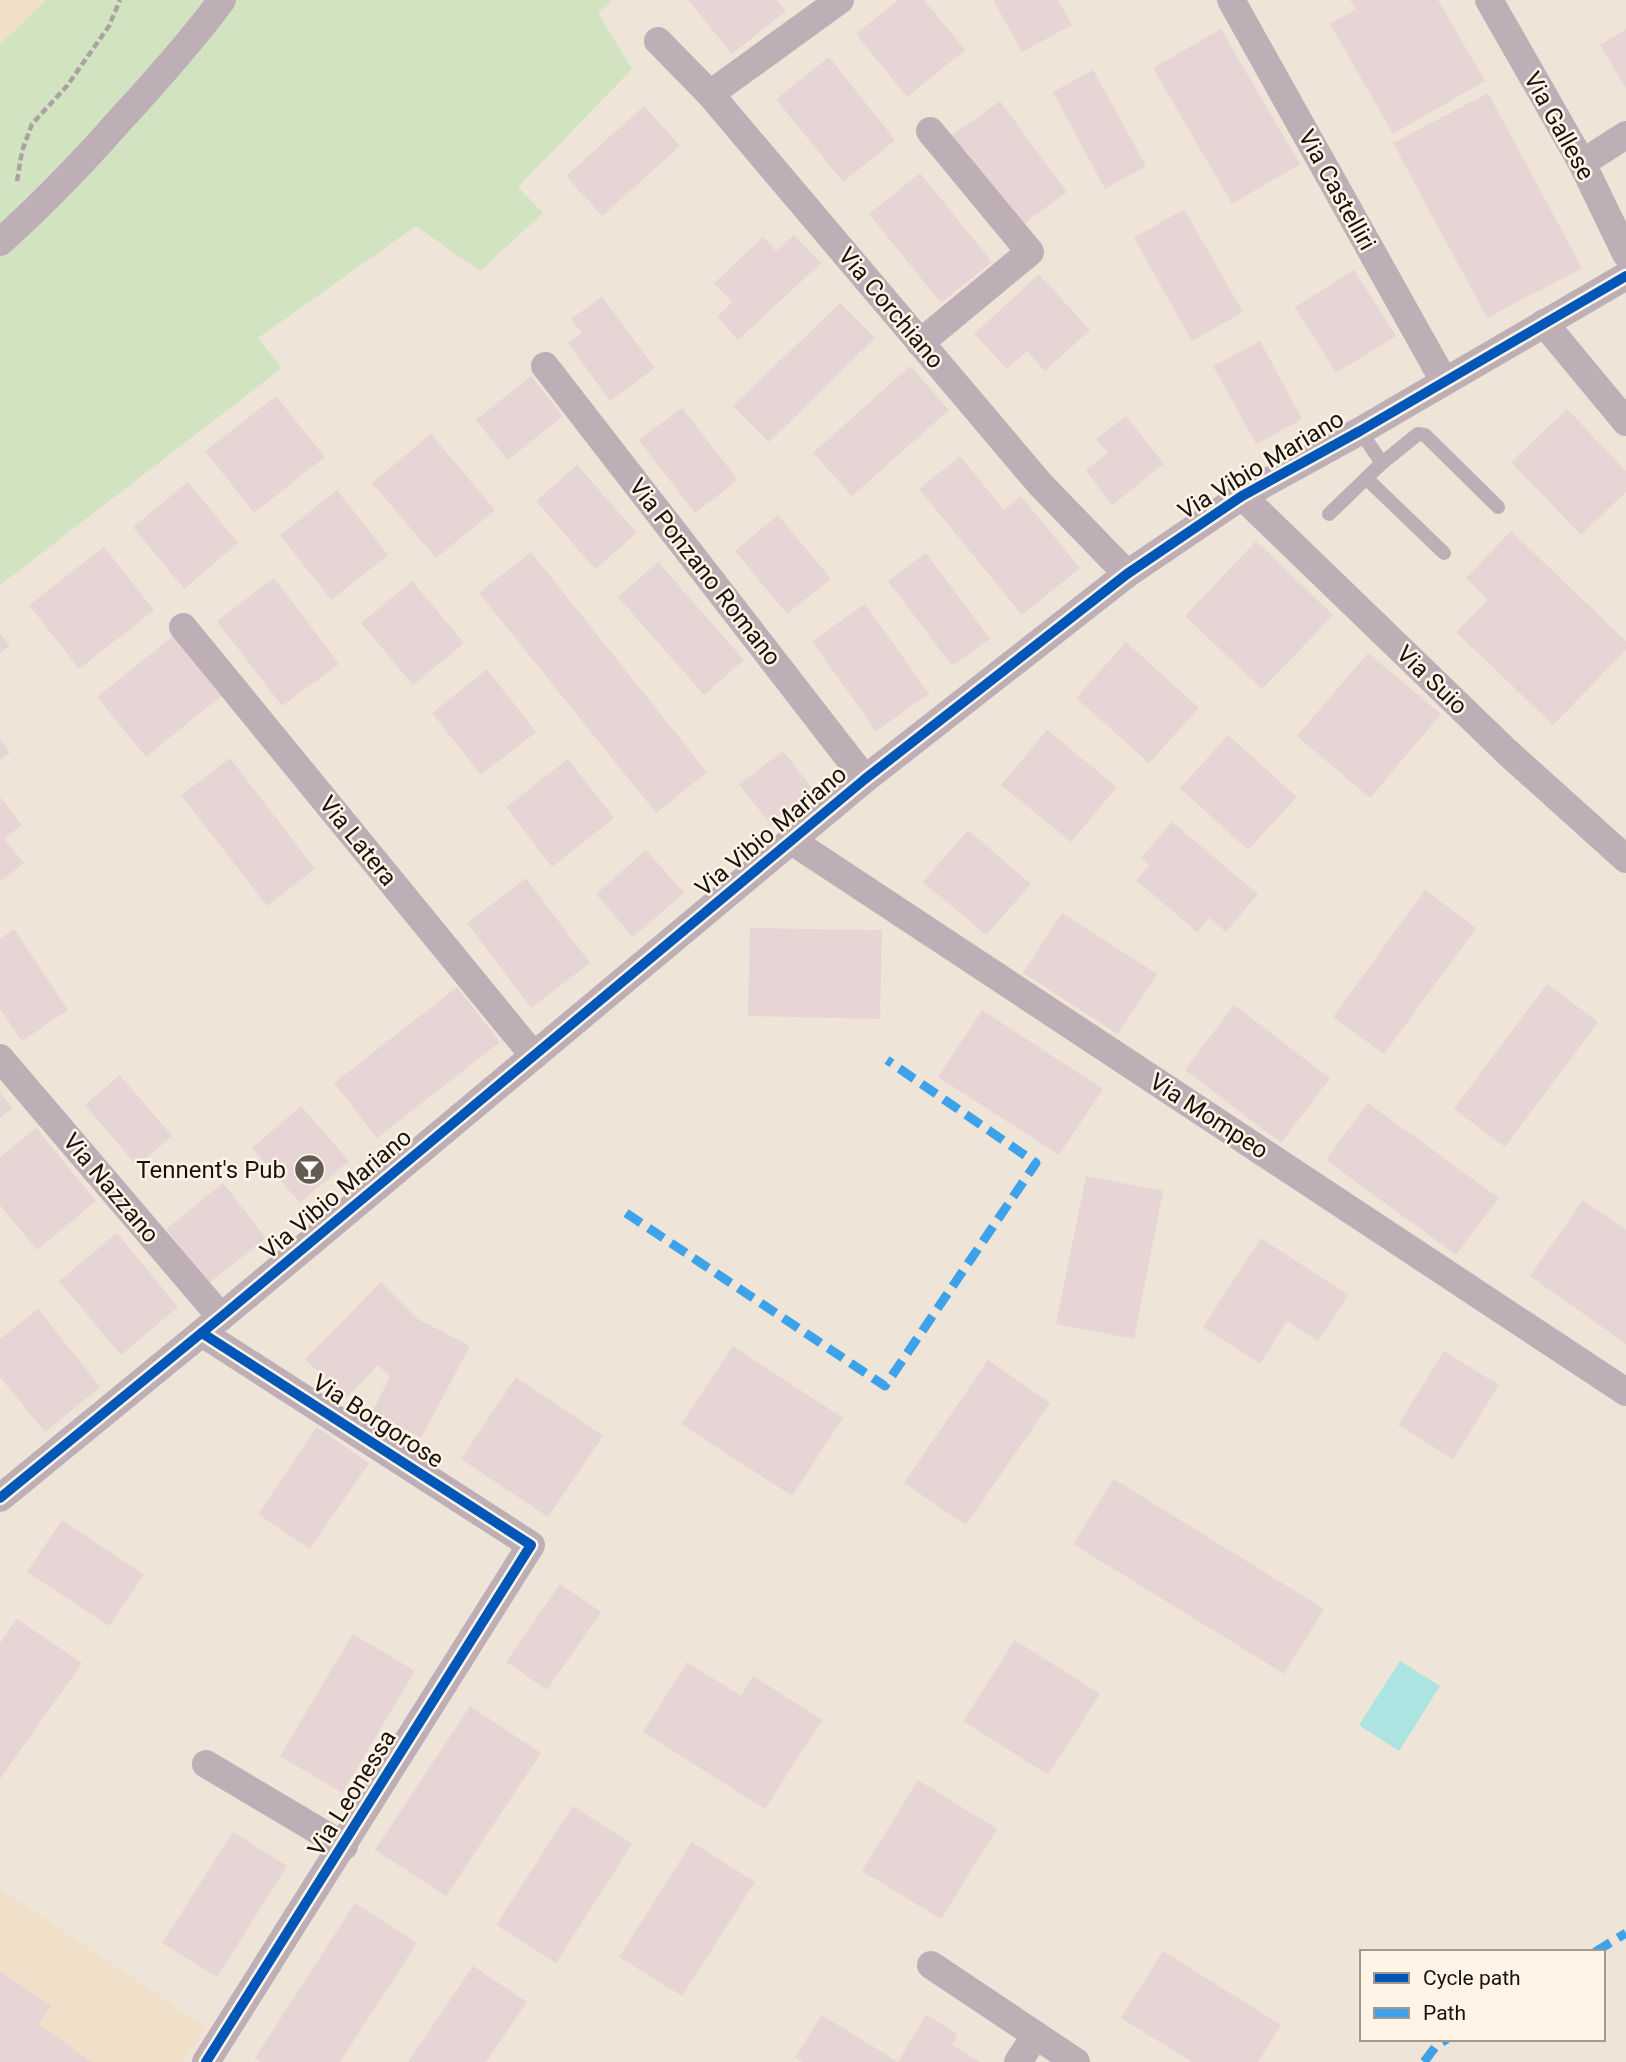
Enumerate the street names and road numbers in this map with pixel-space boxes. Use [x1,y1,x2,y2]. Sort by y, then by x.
street label: Via Gallese [1518,67,1600,185]
street label: Via Castelliri [1292,125,1382,255]
street label: Via Corchiano [832,242,950,374]
street label: Via Vibio Mariano [1173,405,1349,525]
street label: Via Ponzano Romano [623,473,787,671]
street label: Via Suio [1391,640,1473,720]
street label: Via Vibio Mariano [690,760,852,902]
street label: Via Latera [313,790,403,892]
street label: Via Mompeo [1144,1067,1274,1165]
street label: Via Vibio Mariano [255,1123,417,1265]
street label: Via Nazzano [57,1128,165,1248]
street label: Via Borgorose [307,1368,449,1474]
street label: Via Leonessa [302,1725,402,1861]

